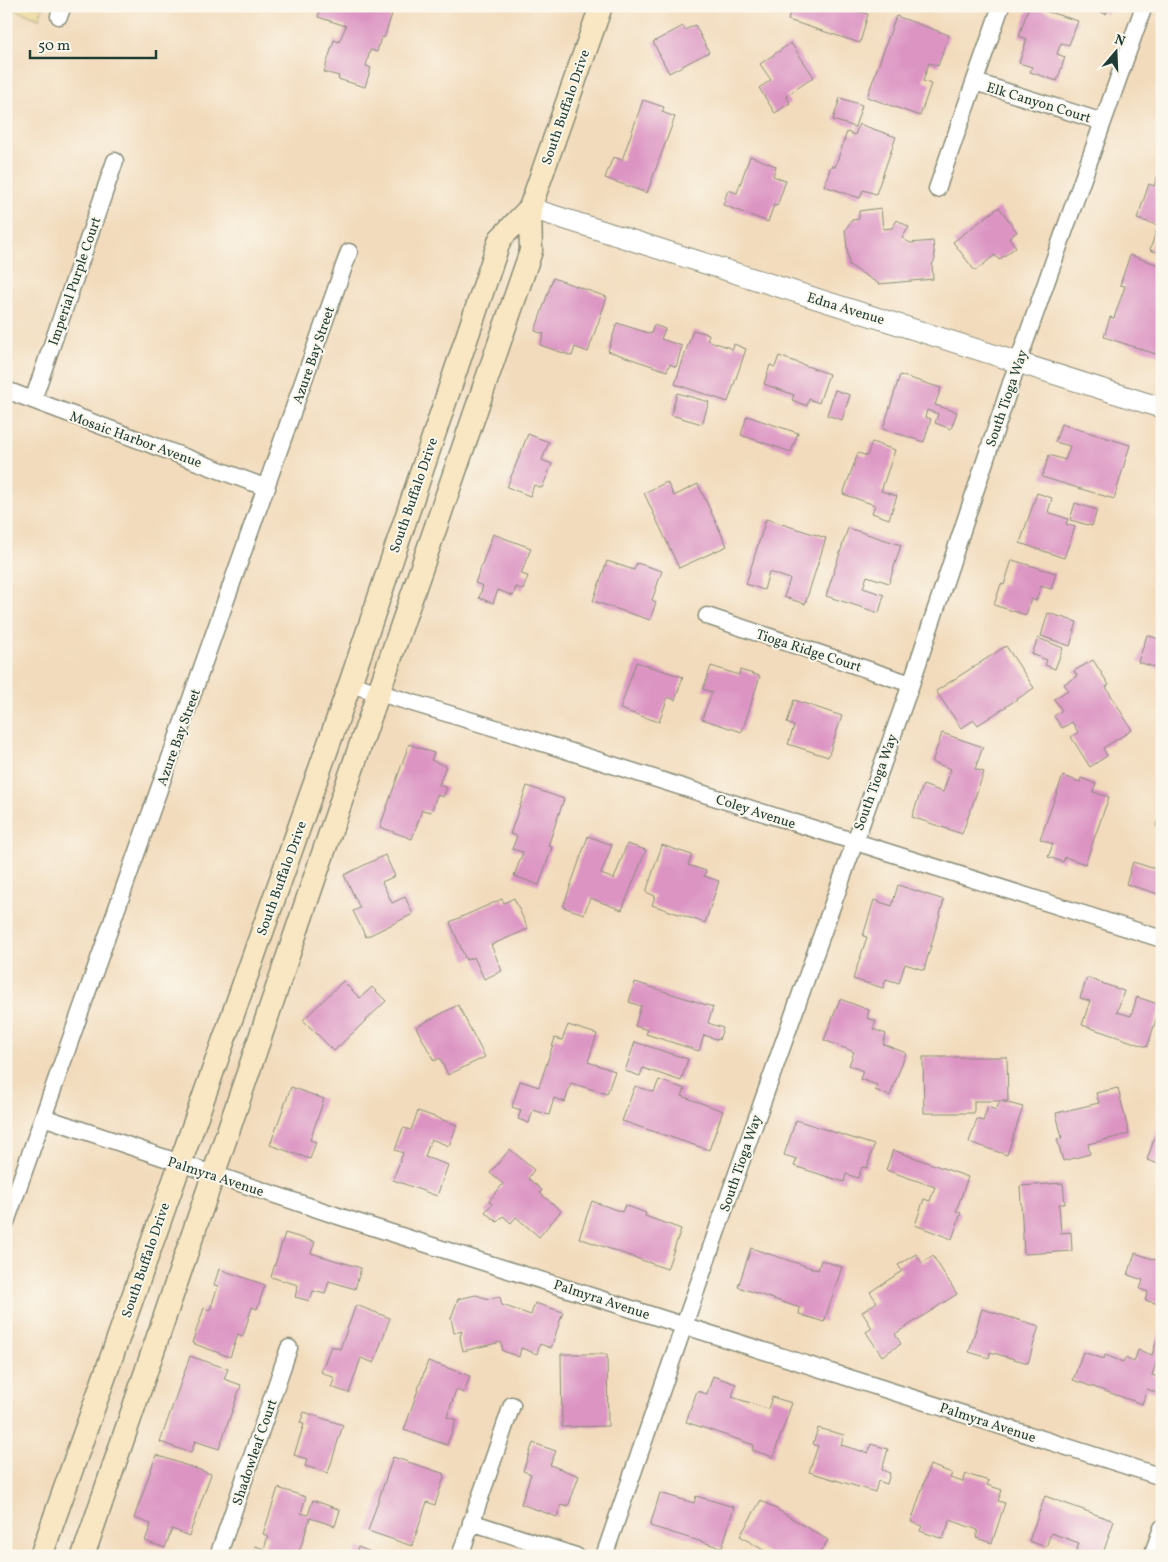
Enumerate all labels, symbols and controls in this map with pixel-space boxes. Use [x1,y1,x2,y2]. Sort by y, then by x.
scale bar [30,28,156,60]
north arrow [1090,28,1140,78]
text: N [1112,30,1128,52]
text: 50 m [38,36,70,57]
street label: South Buffalo Drive [538,47,595,168]
street label: Elk Canyon Court [984,79,1093,128]
street label: Imperial Purple Court [45,215,106,348]
street label: Edna Avenue [804,289,887,330]
street label: Azure Bay Street [289,304,340,407]
street label: South Tioga Way [982,347,1033,450]
street label: Mosaic Harbor Avenue [67,408,205,473]
street label: South Buffalo Drive [386,435,443,556]
street label: Tioga Ridge Court [753,625,864,677]
street label: Azure Bay Street [153,686,206,789]
street label: South Tioga Way [850,731,903,833]
street label: Coley Avenue [713,791,798,834]
street label: South Buffalo Drive [253,818,312,938]
street label: South Tioga Way [716,1112,767,1215]
street label: Palmyra Avenue [165,1153,266,1202]
street label: South Buffalo Drive [118,1200,175,1321]
street label: Palmyra Avenue [551,1276,652,1325]
street label: Shadowleaf Court [228,1397,283,1508]
street label: Palmyra Avenue [937,1399,1038,1448]

